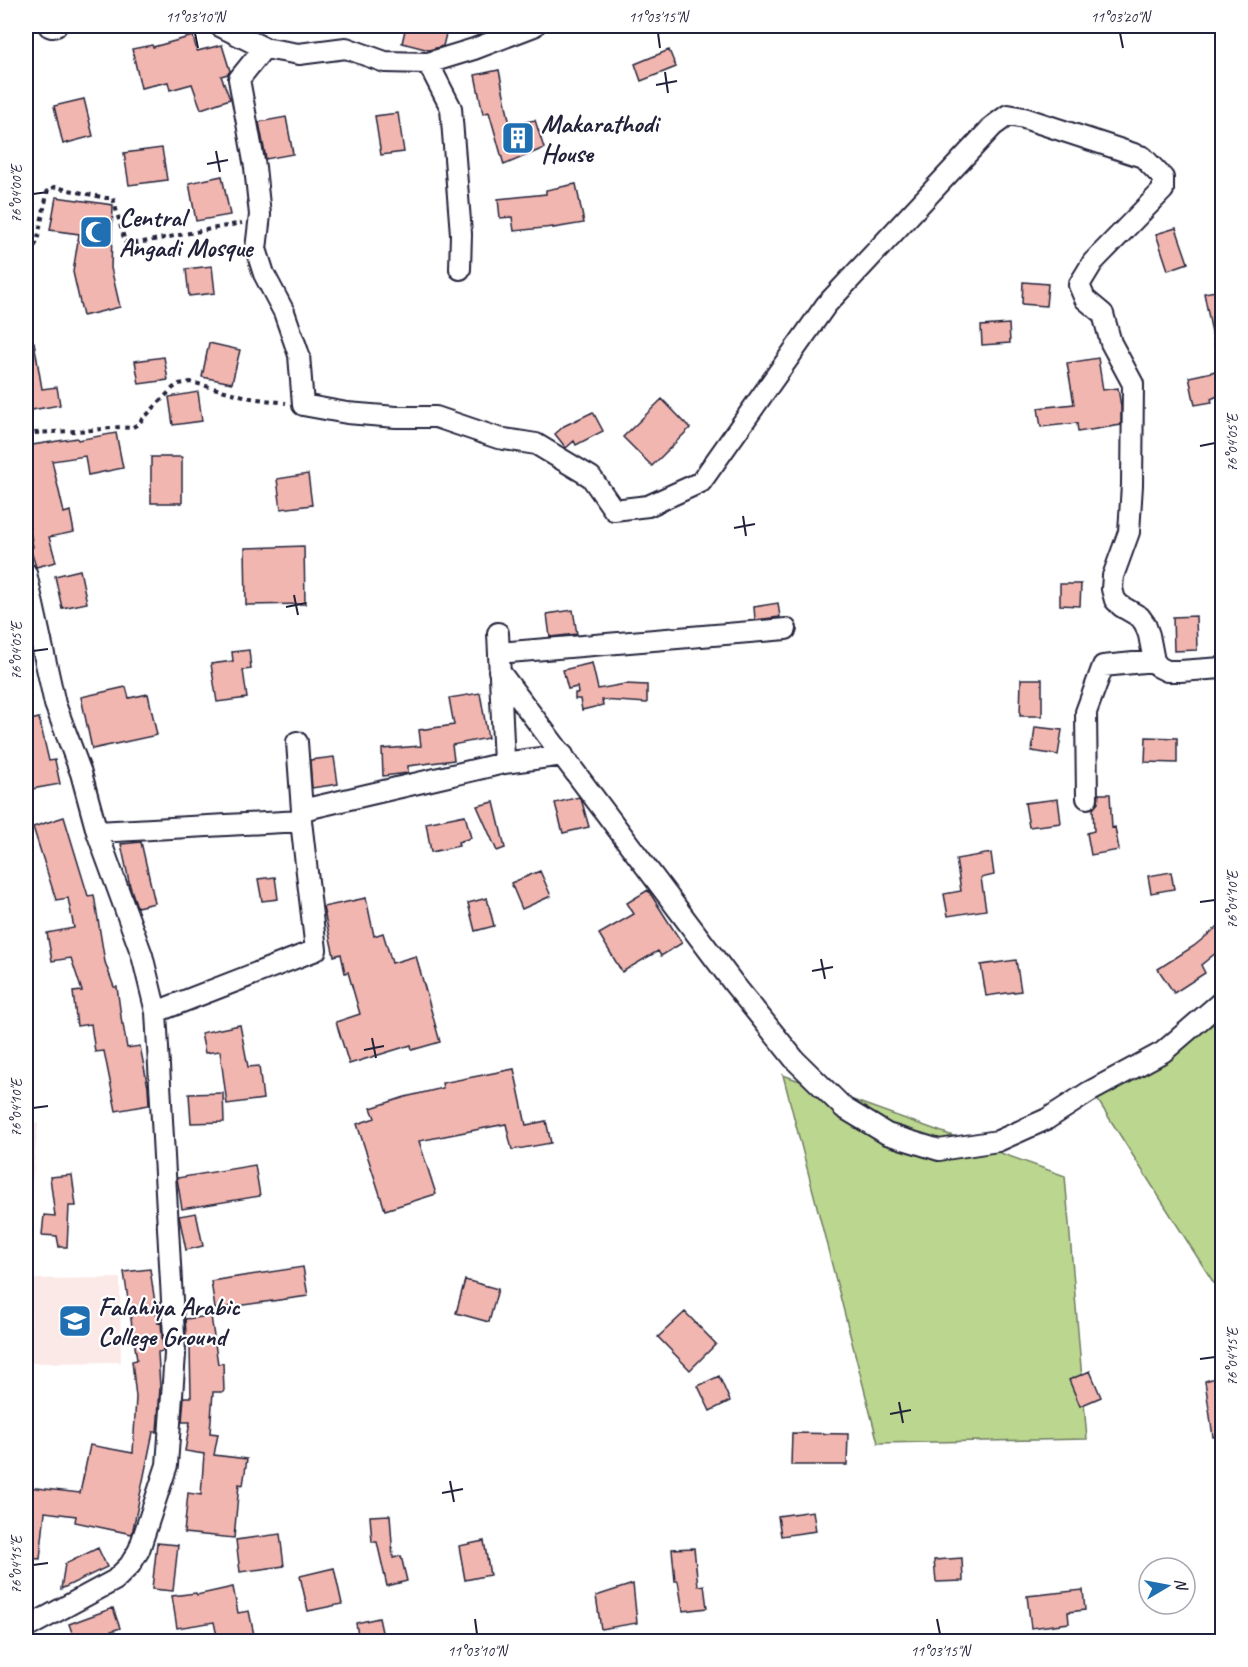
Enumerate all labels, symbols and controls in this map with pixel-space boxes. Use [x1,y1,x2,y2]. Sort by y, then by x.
text: 11°03'10"N [165,8,228,27]
text: 11°03'15"N [628,8,691,27]
text: 11°03'20"N [1090,8,1153,27]
place label: Makarathodi House [541,107,661,170]
building icon: Makarathodi House [500,120,536,156]
text: 76°04'00"E [7,163,26,223]
place label: Central Angadi Mosque [119,201,255,264]
mosque icon: Central Angadi Mosque [78,214,114,250]
text: 76°04'05"E [1223,412,1242,472]
text: 76°04'05"E [7,620,26,680]
text: 76°04'10"E [1223,869,1242,929]
text: 76°04'10"E [7,1077,26,1137]
place label: Falahiya Arabic College Ground [98,1290,241,1353]
school or university icon: Falahiya Arabic College Ground [57,1303,93,1339]
text: 76°04'15"E [1223,1326,1242,1386]
text: 76°04'15"E [7,1534,26,1594]
north arrow [1137,1556,1197,1616]
text: N [1170,1577,1192,1593]
text: 11°03'10"N [447,1642,510,1661]
text: 11°03'15"N [910,1642,973,1661]

